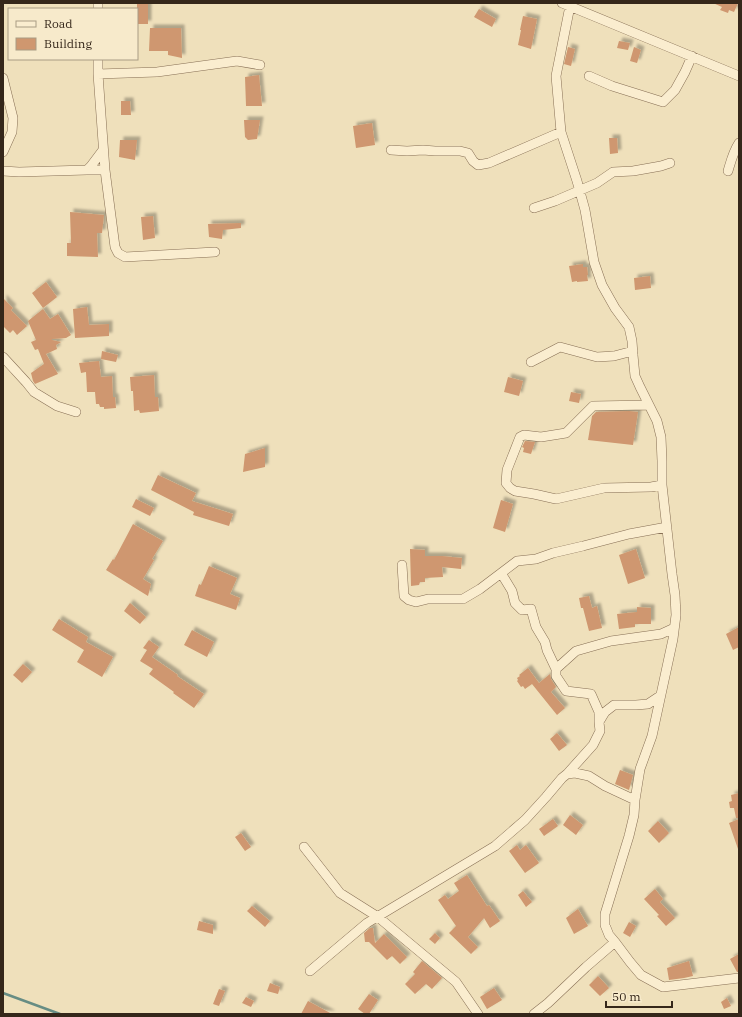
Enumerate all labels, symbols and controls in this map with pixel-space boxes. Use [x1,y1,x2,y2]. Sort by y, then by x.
legend [8,8,138,60]
text: Road [44,16,73,31]
text: Building [44,36,92,51]
scale bar [606,983,672,1009]
text: 50 m [612,989,641,1004]

